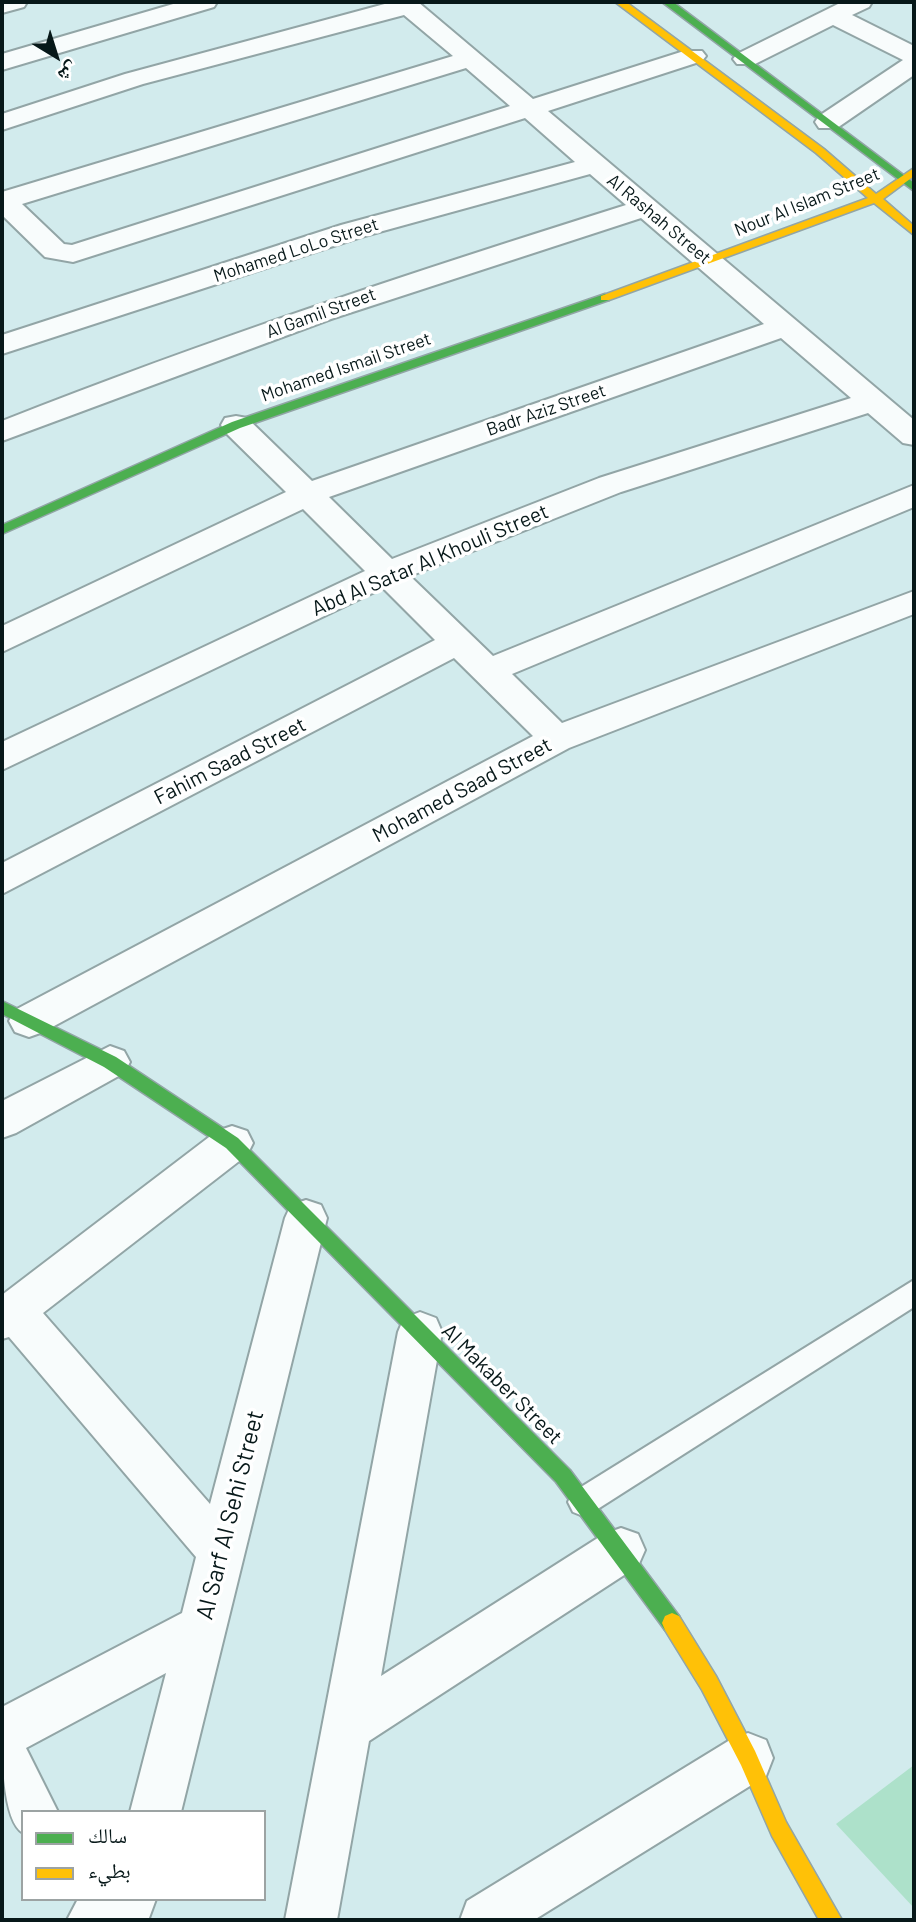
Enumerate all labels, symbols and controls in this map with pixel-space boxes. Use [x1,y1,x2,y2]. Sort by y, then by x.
north arrow [21,21,91,91]
text: ش [54,58,84,88]
street label: Nour Al Islam Street [731,163,883,241]
street label: Al Rashah Street [603,169,715,269]
street label: Mohamed LoLo Street [211,213,381,287]
street label: Al Gamil Street [263,283,379,343]
street label: Mohamed Ismail Street [258,328,434,406]
street label: Badr Aziz Street [484,380,608,440]
street label: Abd Al Satar Al Khouli Street [308,499,552,621]
street label: Fahim Saad Street [150,712,310,810]
street label: Mohamed Saad Street [368,732,556,848]
street label: Al Makaber Street [436,1318,568,1450]
street label: Al Sarf Al Sehi Street [190,1407,270,1623]
legend [21,1810,266,1901]
text: سالك [88,1822,127,1847]
text: بطيء [88,1857,131,1882]

